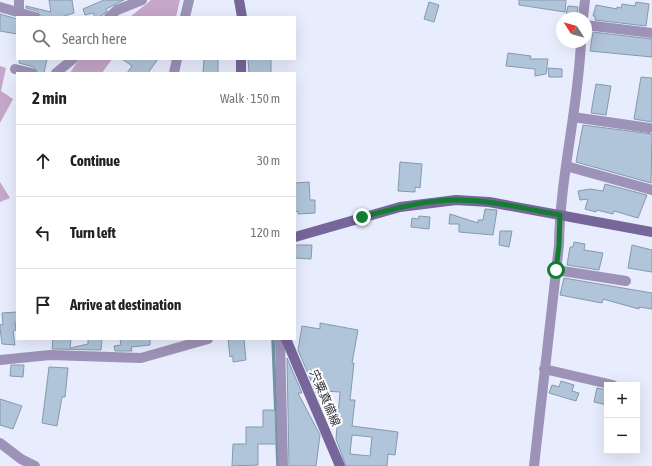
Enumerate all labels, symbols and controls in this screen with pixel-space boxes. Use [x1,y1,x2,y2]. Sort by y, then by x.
north arrow [556,12,592,48]
search box [16,16,296,60]
icon: search [30,27,52,49]
text: Search here [62,30,127,47]
text: 2 min [32,88,67,108]
text: Walk · 150 m [220,91,280,106]
icon: ahead [32,150,54,172]
text: Continue [70,152,120,169]
text: 30 m [257,153,280,168]
route end [353,208,371,226]
icon: left [32,222,54,244]
text: Turn left [70,224,116,241]
text: 120 m [251,225,280,240]
route start [547,261,565,279]
icon: arrive [32,294,54,316]
text: Arrive at destination [70,296,181,313]
street label: 宍粟真備線 [307,368,343,428]
map controls [604,382,640,454]
button: + [604,382,640,418]
button: − [604,418,640,454]

